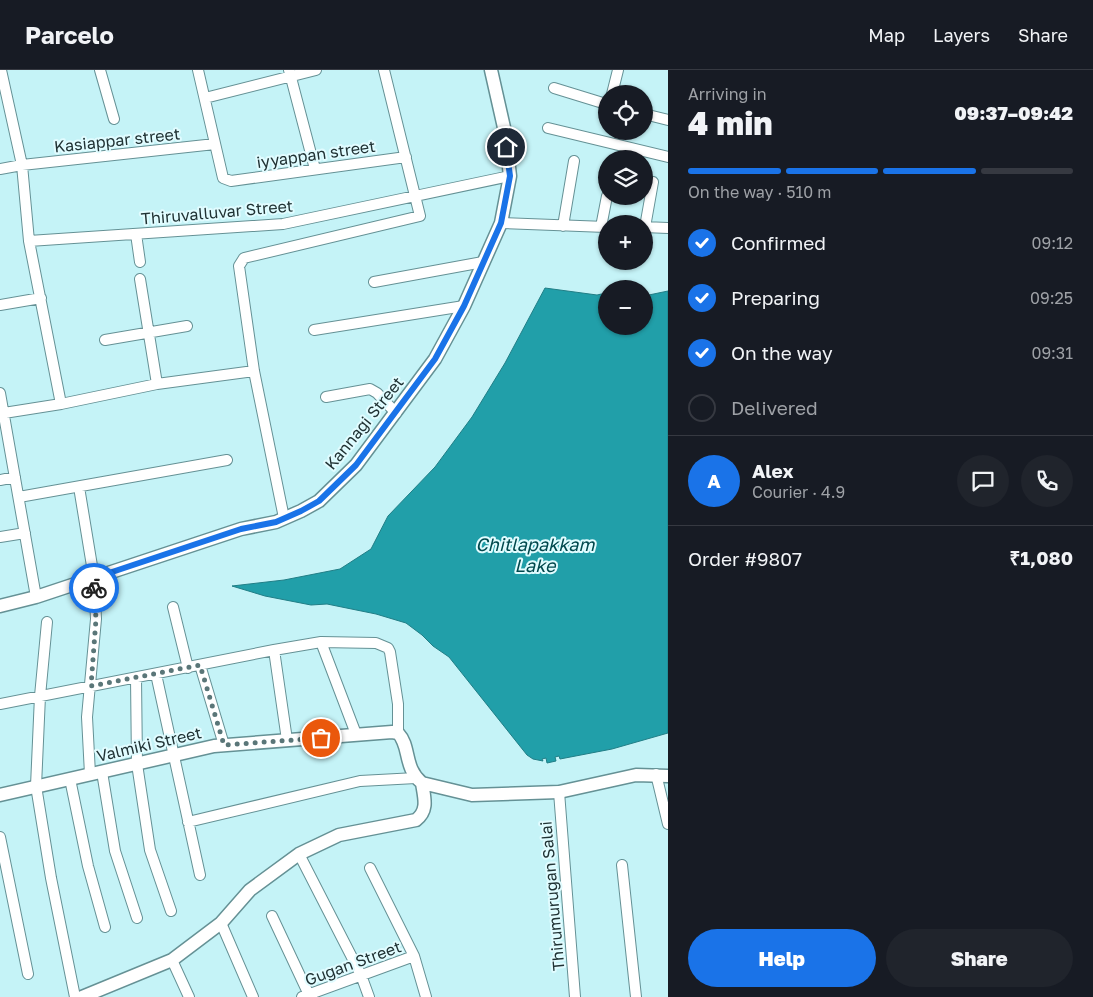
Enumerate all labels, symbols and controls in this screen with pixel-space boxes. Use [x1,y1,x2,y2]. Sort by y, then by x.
text: Parcelo [25,20,114,49]
text: Map [868,24,905,46]
text: Layers [933,24,990,46]
text: Share [1018,24,1068,46]
text: Arriving in [688,84,767,104]
map controls [598,85,653,335]
button: locate [598,85,653,140]
text: 09:37–09:42 [954,101,1073,124]
text: 4 min [688,104,773,142]
street label: Kasiappar street [53,123,181,157]
pin [485,126,527,168]
icon: home [492,133,520,161]
street label: iyyappan street [255,136,377,172]
button: layers [598,150,653,205]
text: On the way · 510 m [688,182,831,202]
street label: Thiruvalluvar Street [140,195,294,229]
button: + [598,215,653,270]
icon: check [688,229,716,257]
text: Confirmed [731,231,826,254]
text: 09:12 [1032,233,1073,253]
button: − [598,280,653,335]
icon: check [688,284,716,312]
text: Preparing [731,286,820,309]
text: 09:25 [1030,288,1073,308]
icon: check [688,339,716,367]
text: On the way [731,341,833,364]
text: 09:31 [1031,343,1073,363]
street label: Kannagi Street [320,372,408,474]
text: Delivered [731,396,818,419]
button: chat [957,455,1009,507]
button: phone [1021,455,1073,507]
text: Alex [752,459,793,482]
text: A [707,469,721,492]
text: Courier · 4.9 [752,482,845,502]
water label: Chitlapakkam Lake [476,533,595,576]
text: ₹1,080 [1009,546,1073,569]
text: Order #9807 [688,547,802,570]
courier [69,563,119,613]
icon: bike [80,574,108,602]
pin [300,717,342,759]
street label: Valmiki Street [95,722,203,766]
icon: bag [307,724,335,752]
street label: Thirumurugan Salai [535,820,569,972]
button: Help [688,929,876,987]
button: Share [886,929,1073,987]
street label: Gugan Street [302,936,404,990]

